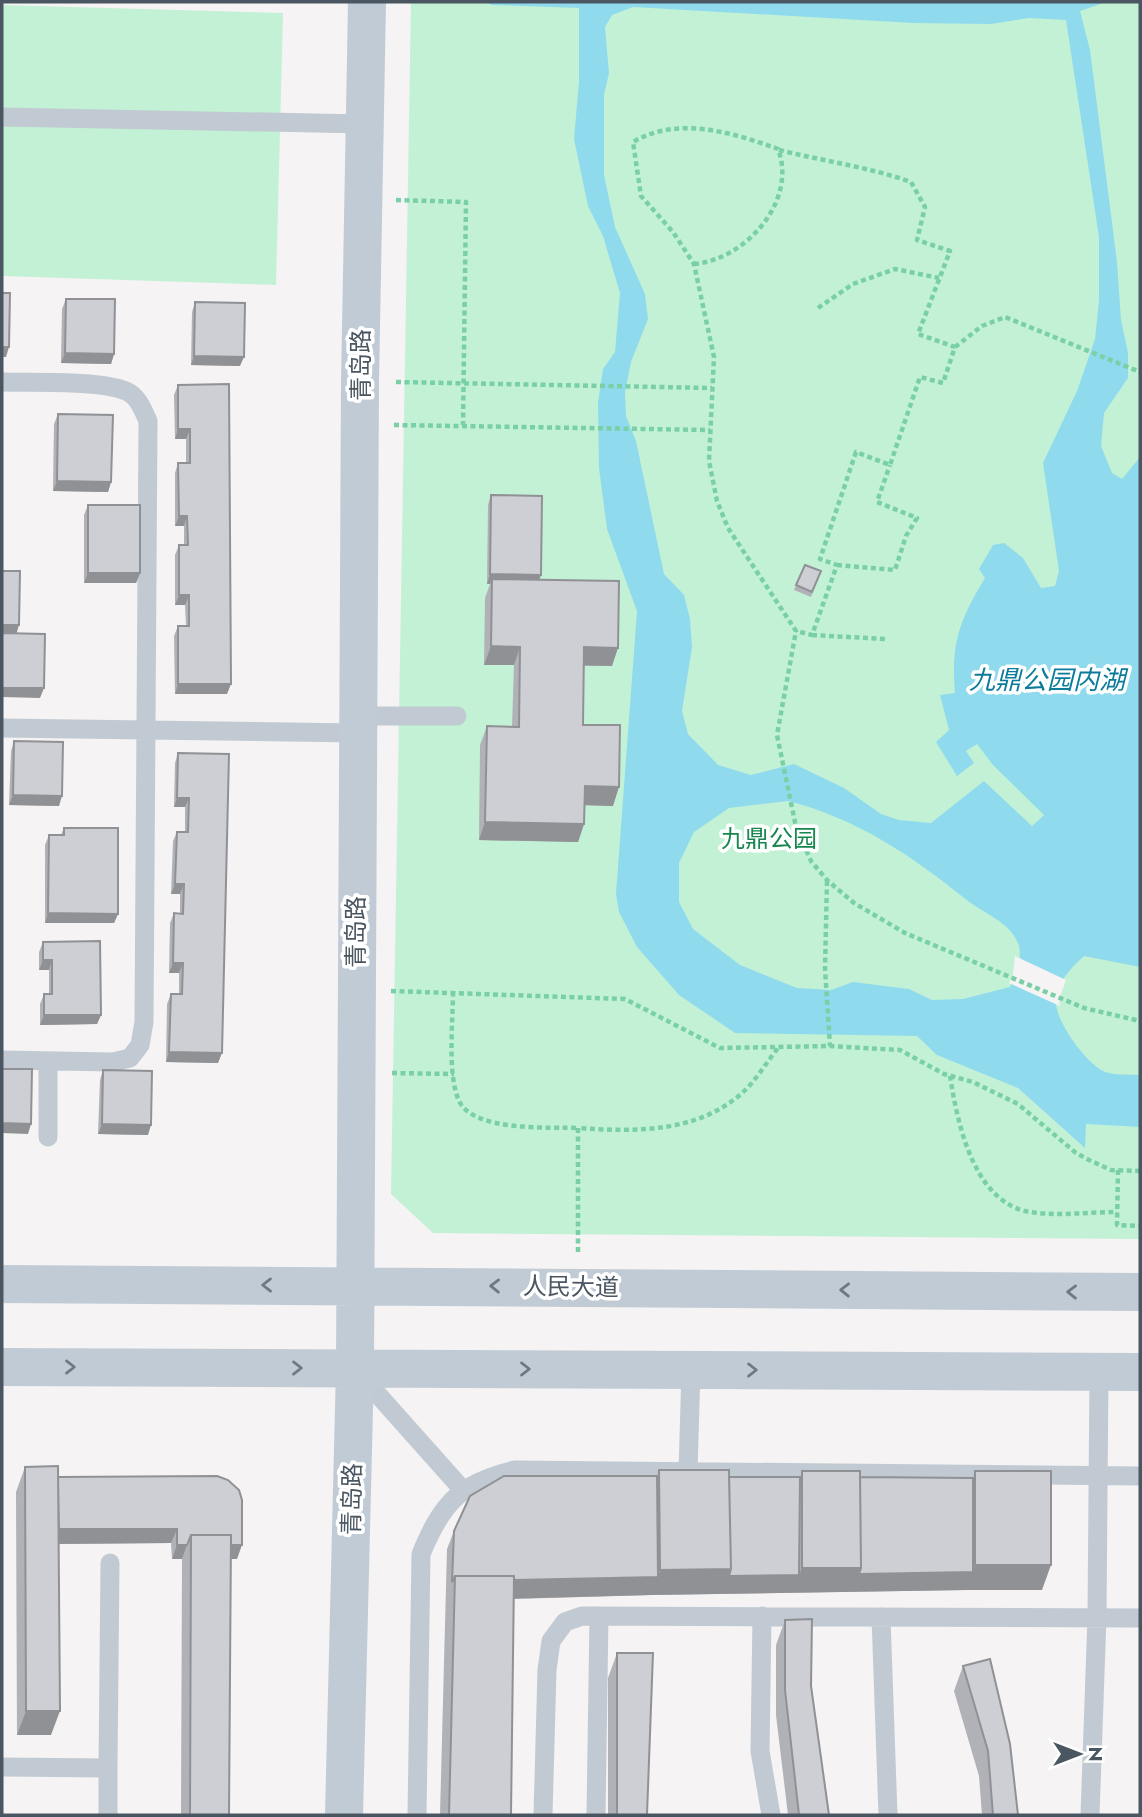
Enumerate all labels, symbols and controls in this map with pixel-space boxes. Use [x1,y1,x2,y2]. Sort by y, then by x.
street label: 青岛路 [343,329,378,401]
water label: 九鼎公园内湖 [969,661,1129,699]
park label: 九鼎公园 [721,821,817,856]
street label: 青岛路 [338,896,373,968]
street label: 人民大道 [523,1268,619,1305]
one-way arrow [261,1277,272,1293]
one-way arrow [489,1278,499,1294]
one-way arrow [839,1282,850,1297]
one-way arrow [1066,1284,1077,1299]
one-way arrow [65,1359,76,1375]
one-way arrow [293,1360,303,1376]
one-way arrow [520,1361,531,1377]
one-way arrow [748,1362,758,1378]
street label: 青岛路 [333,1463,370,1535]
north arrow [1044,1719,1114,1789]
text: N [1082,1746,1109,1762]

